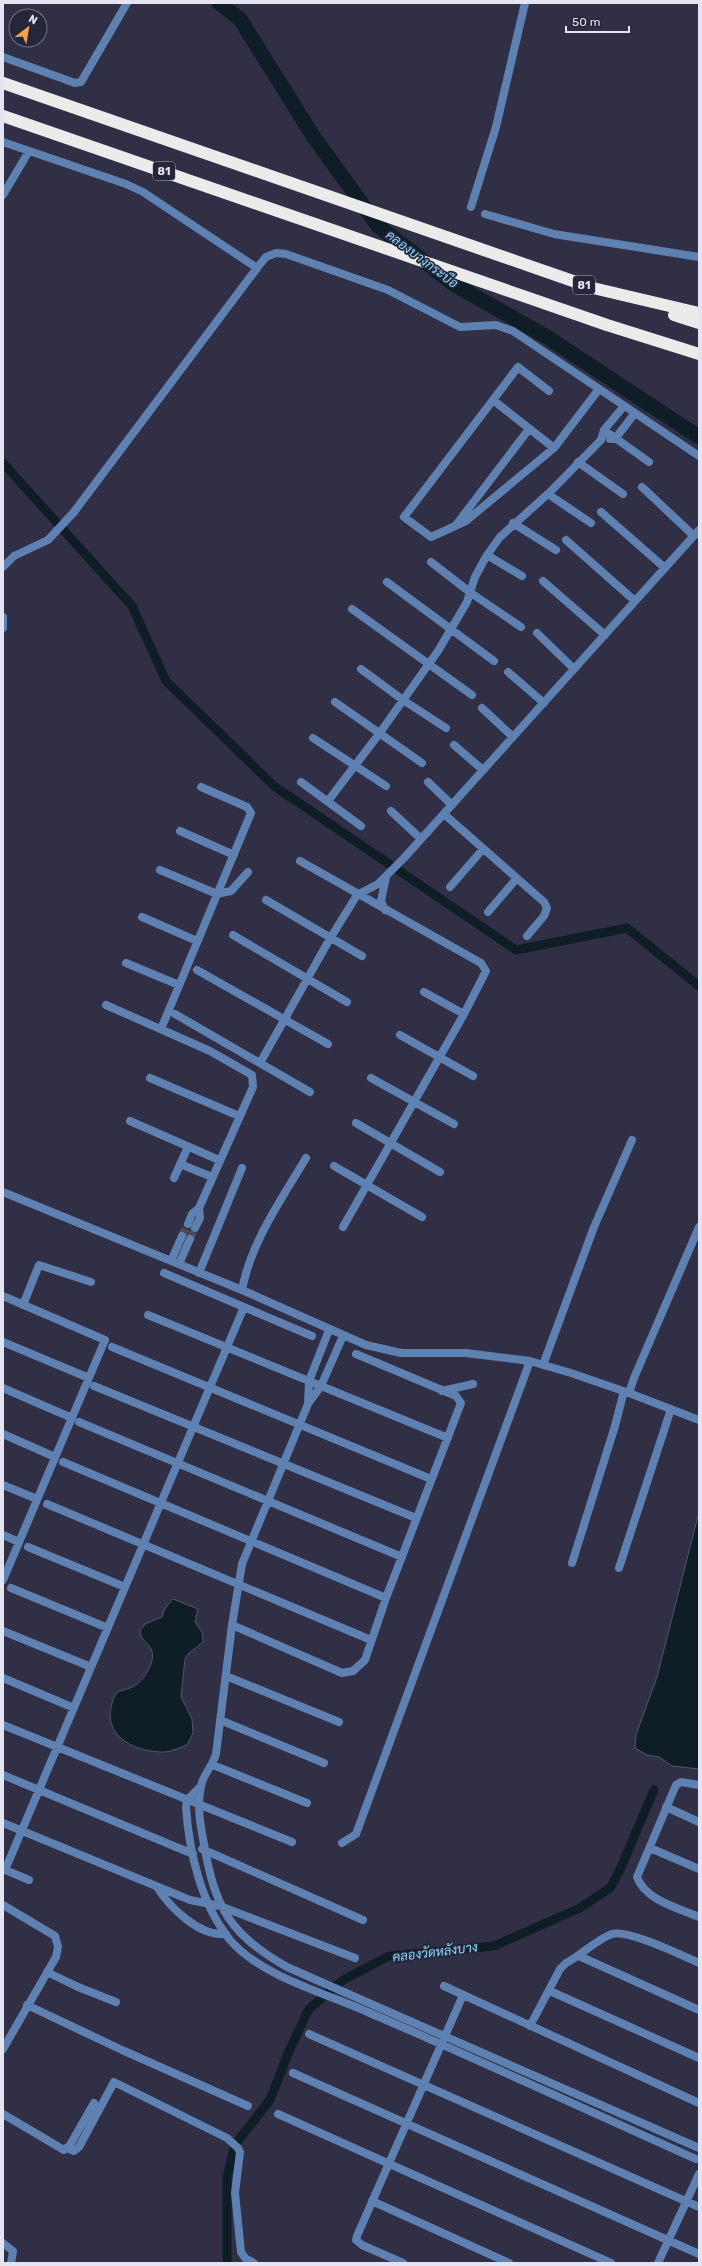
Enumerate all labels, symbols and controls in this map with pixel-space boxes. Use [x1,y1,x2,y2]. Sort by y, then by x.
north arrow [8,8,48,48]
scale bar [566,8,629,34]
text: N [26,12,40,28]
text: 50 m [572,15,600,29]
road number: 81 [153,162,175,180]
water label: คลองบางกระบือ [383,225,462,291]
road number: 81 [573,276,595,294]
water label: คลองวัดหลังบาง [392,1939,478,1965]

